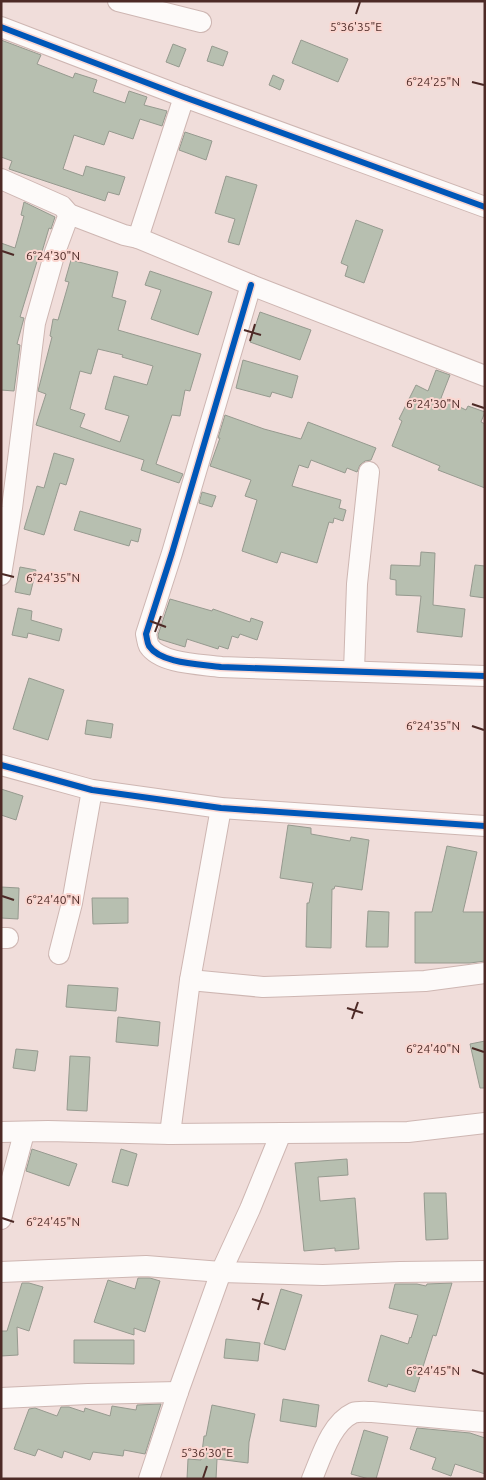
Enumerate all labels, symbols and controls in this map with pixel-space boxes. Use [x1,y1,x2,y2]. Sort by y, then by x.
text: 5°36'35"E [330,20,382,33]
text: 6°24'25"N [406,75,460,88]
text: 6°24'30"N [26,249,80,262]
text: 6°24'30"N [406,397,460,410]
text: 6°24'35"N [26,571,80,584]
text: 6°24'35"N [406,719,460,732]
text: 6°24'40"N [26,893,80,906]
text: 6°24'40"N [406,1042,460,1055]
text: 6°24'45"N [26,1215,80,1228]
text: 6°24'45"N [406,1364,460,1377]
text: 5°36'30"E [181,1446,233,1459]

